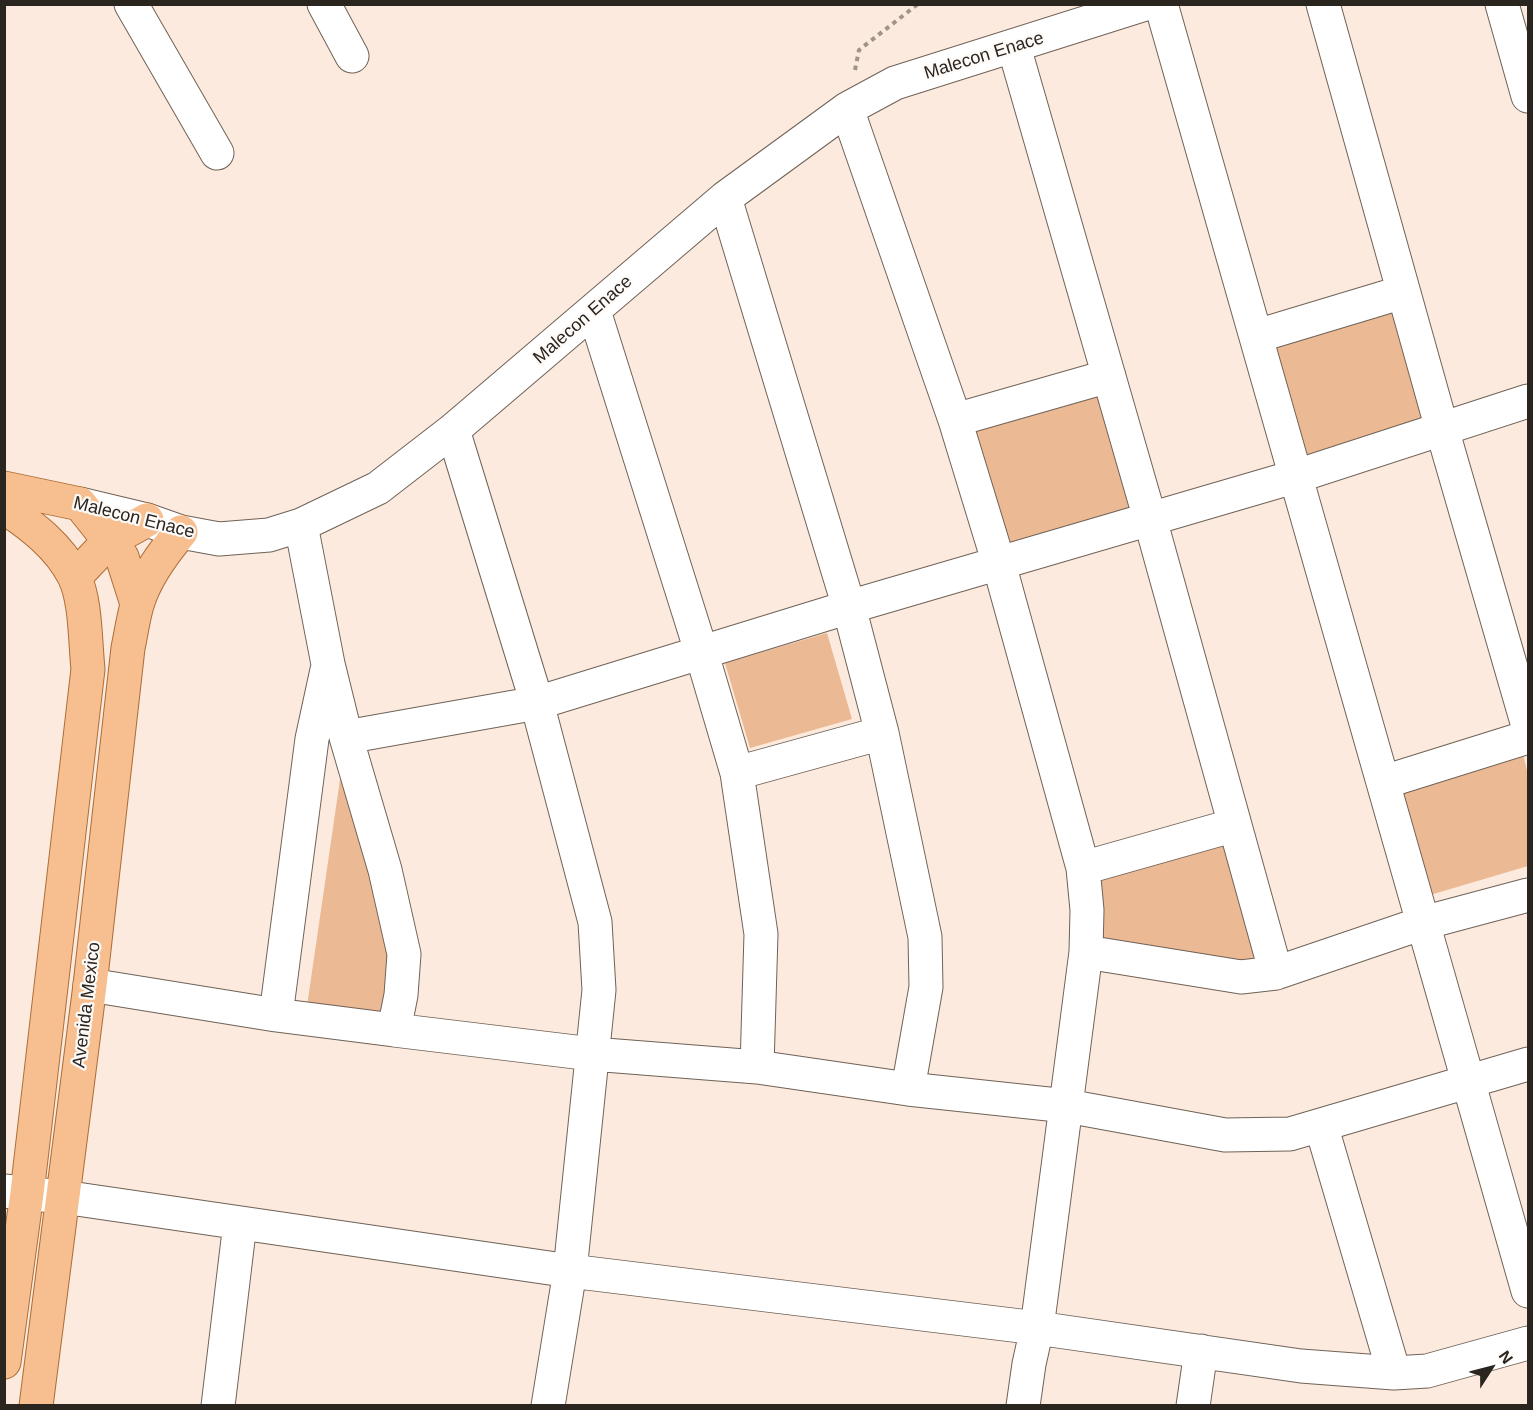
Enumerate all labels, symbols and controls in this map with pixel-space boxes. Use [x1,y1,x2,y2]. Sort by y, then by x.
street label: Malecon Enace [922,28,1046,84]
street label: Malecon Enace [529,271,637,369]
street label: Malecon Enace [71,493,197,543]
street label: Avenida Mexico [69,941,105,1069]
north arrow [1461,1338,1521,1398]
text: N [1496,1347,1516,1367]

